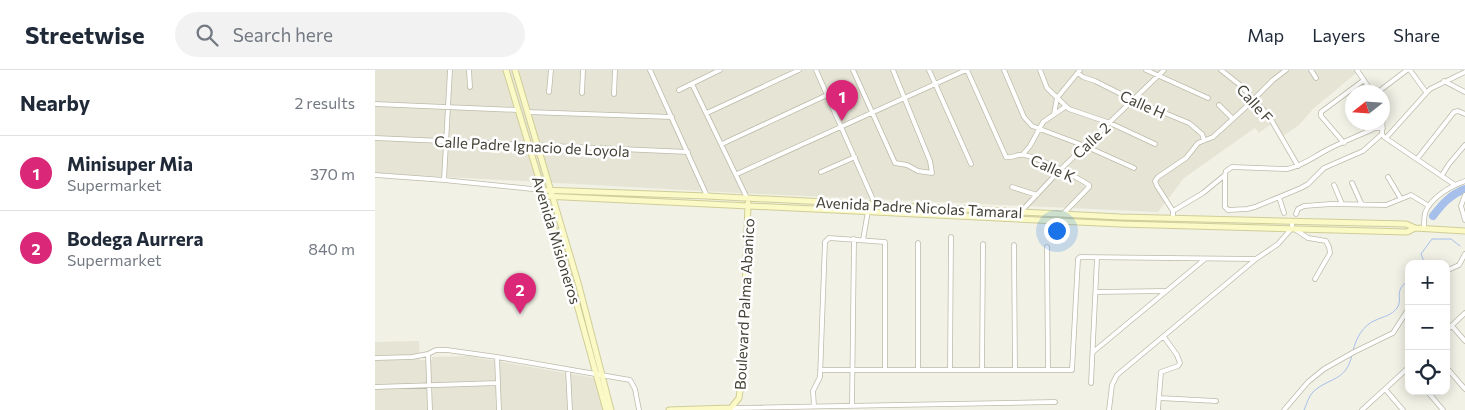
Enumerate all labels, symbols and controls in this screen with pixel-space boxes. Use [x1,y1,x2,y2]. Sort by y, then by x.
search box [175,12,525,57]
text: Streetwise [25,20,145,49]
icon: search [193,21,221,49]
text: Search here [233,23,333,46]
text: Map [1247,24,1284,46]
text: Layers [1312,24,1365,46]
text: Share [1393,24,1440,46]
pin: 1 [826,80,858,121]
street label: Calle F [1233,80,1277,126]
north arrow [1345,85,1390,130]
street label: Calle H [1118,86,1168,122]
text: Nearby [20,90,90,115]
text: 2 results [294,93,355,112]
street label: Calle 2 [1068,118,1114,162]
street label: Calle Padre Ignacio de Loyola [434,132,630,160]
street label: Calle K [1028,150,1078,186]
text: Minisuper Mia [67,152,193,175]
text: 1 [32,164,40,183]
text: 370 m [310,164,355,183]
street label: Avenida Misioneros [529,174,585,306]
text: Supermarket [67,175,162,194]
street label: Avenida Padre Nicolas Tamaral [815,193,1023,221]
street label: Boulevard Palma Abanico [731,218,757,390]
your location [1044,218,1070,244]
text: Bodega Aurrera [67,227,203,250]
text: 2 [31,239,41,258]
text: 840 m [308,239,355,258]
text: Supermarket [67,250,162,269]
map controls [1405,260,1450,395]
button: + [1405,260,1450,305]
pin: 2 [504,273,536,314]
button: − [1405,305,1450,350]
button: locate [1405,350,1450,395]

